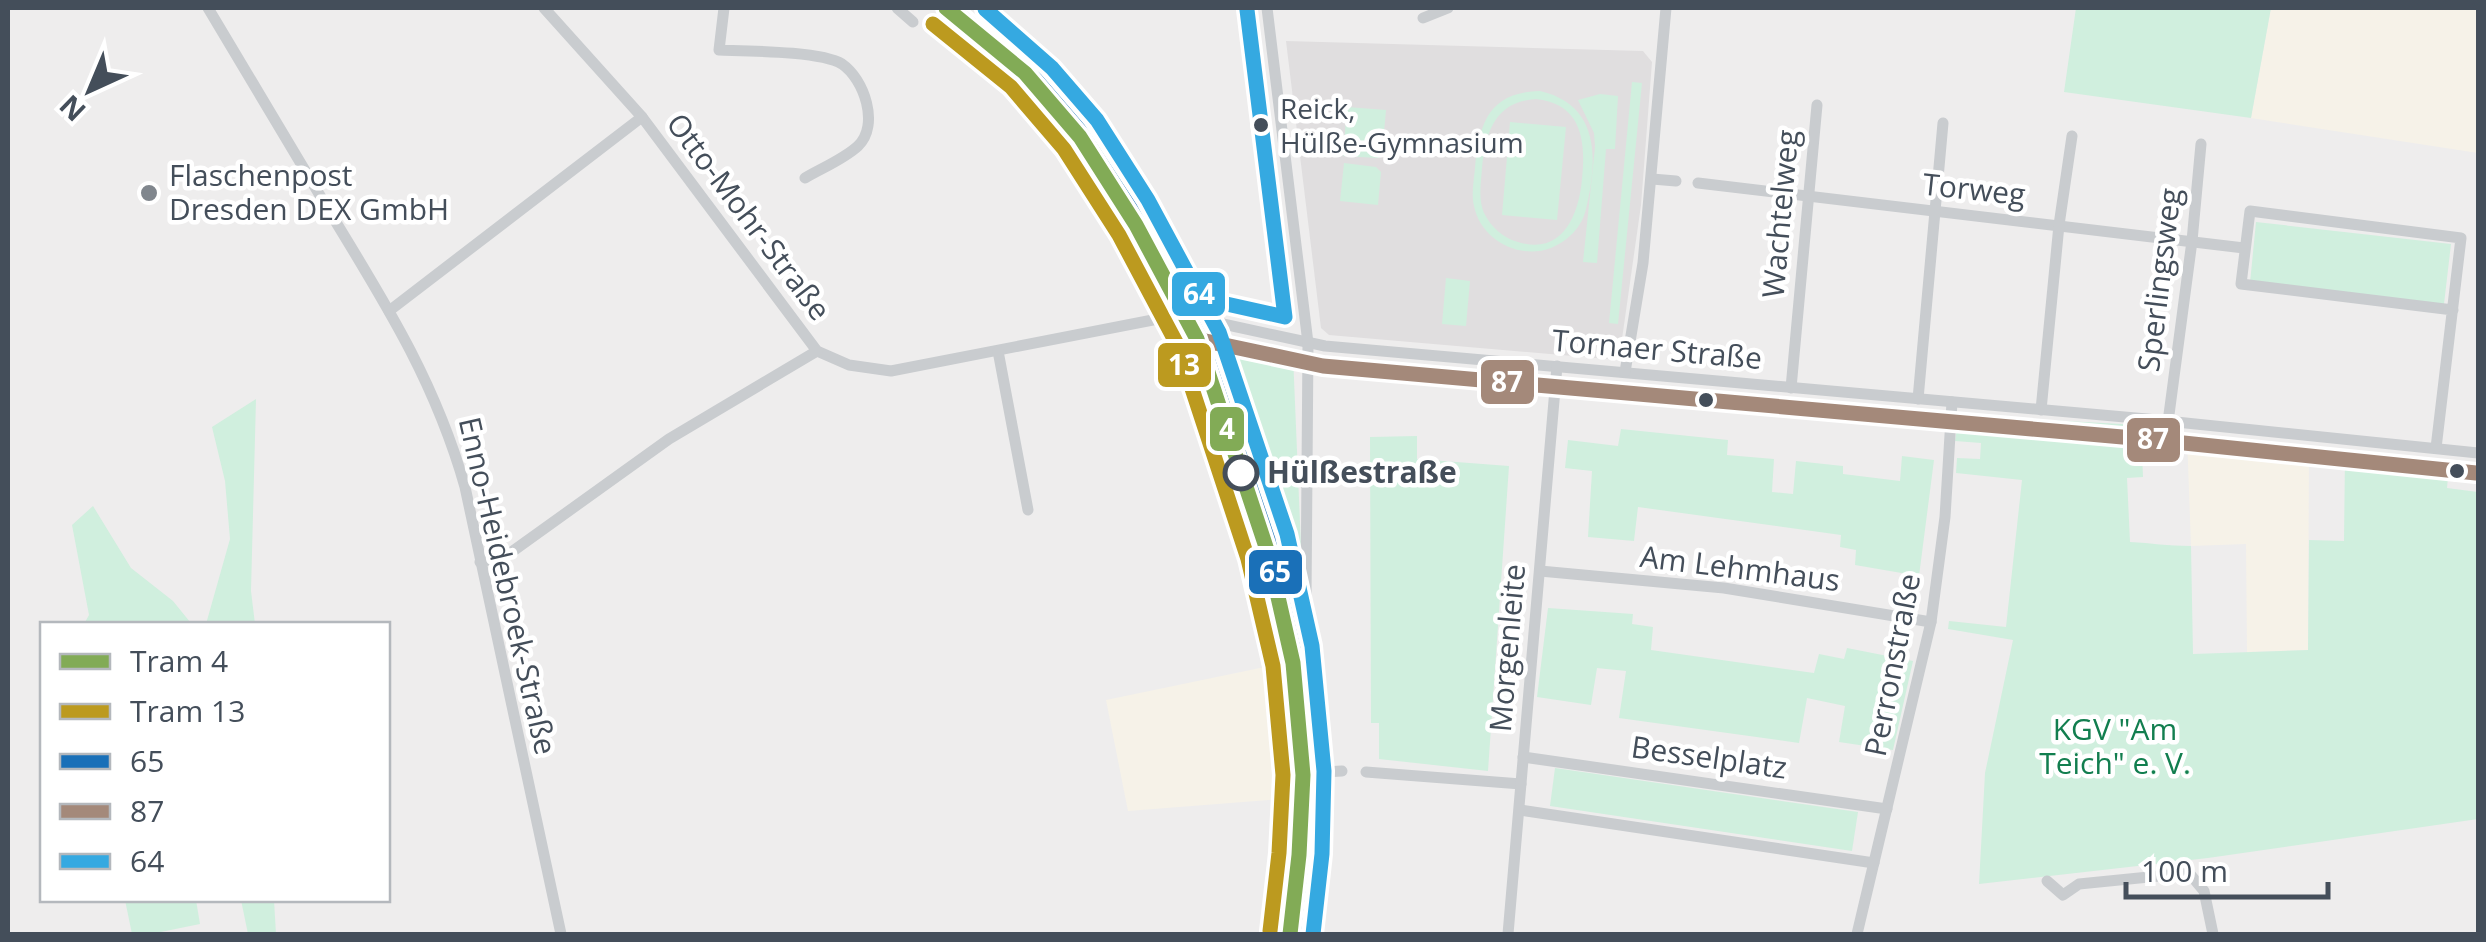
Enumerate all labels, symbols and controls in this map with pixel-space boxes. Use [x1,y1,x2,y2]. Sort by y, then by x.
north arrow [40,40,140,140]
text: N [51,87,93,130]
place label: Reick, Hülße-Gymnasium [1280,89,1524,161]
street label: Otto-Mohr-Straße [658,104,841,328]
marker: Reick, Hülße-Gymnasium [1251,115,1271,135]
street label: Wachtelweg [1752,128,1807,300]
place label: Flaschenpost Dresden DEX GmbH [169,154,449,229]
street label: Torweg [1921,163,2028,214]
marker: Flaschenpost Dresden DEX GmbH [138,182,160,204]
street label: Sperlingsweg [2127,186,2190,374]
line badge: 64 [1170,270,1227,318]
text: 64 [1183,274,1215,312]
street label: Tornaer Straße [1551,319,1764,378]
line badge: 13 [1156,341,1213,389]
text: 13 [1168,345,1200,383]
line badge: 87 [1479,358,1536,406]
text: 87 [1491,362,1523,400]
unlabelled marker [1696,390,1716,410]
line badge: 4 [1208,405,1246,453]
text: 4 [1219,409,1235,447]
street label: Enno-Heidebroek-Straße [450,413,567,759]
line badge: 87 [2125,416,2182,464]
text: 87 [2137,419,2169,457]
place label: Hülßestraße [1267,451,1457,492]
marker: Hülßestraße [1224,456,1258,490]
unlabelled marker [2447,461,2467,481]
street label: Am Lehmhaus [1638,535,1842,600]
line badge: 65 [1247,548,1304,596]
text: 65 [1259,552,1291,590]
street label: Morgenleite [1479,562,1534,734]
street label: Perronstraße [1854,570,1929,760]
legend [40,622,390,902]
text: Tram 4 [130,640,228,681]
text: Tram 13 [130,690,245,731]
park label: KGV "Am Teich" e. V. [2039,708,2191,783]
street label: Besselplatz [1629,725,1790,788]
text: 65 [130,740,164,781]
text: 87 [130,790,164,831]
scale bar [2126,837,2328,899]
text: 64 [130,840,164,881]
text: 100 m [2141,850,2228,891]

